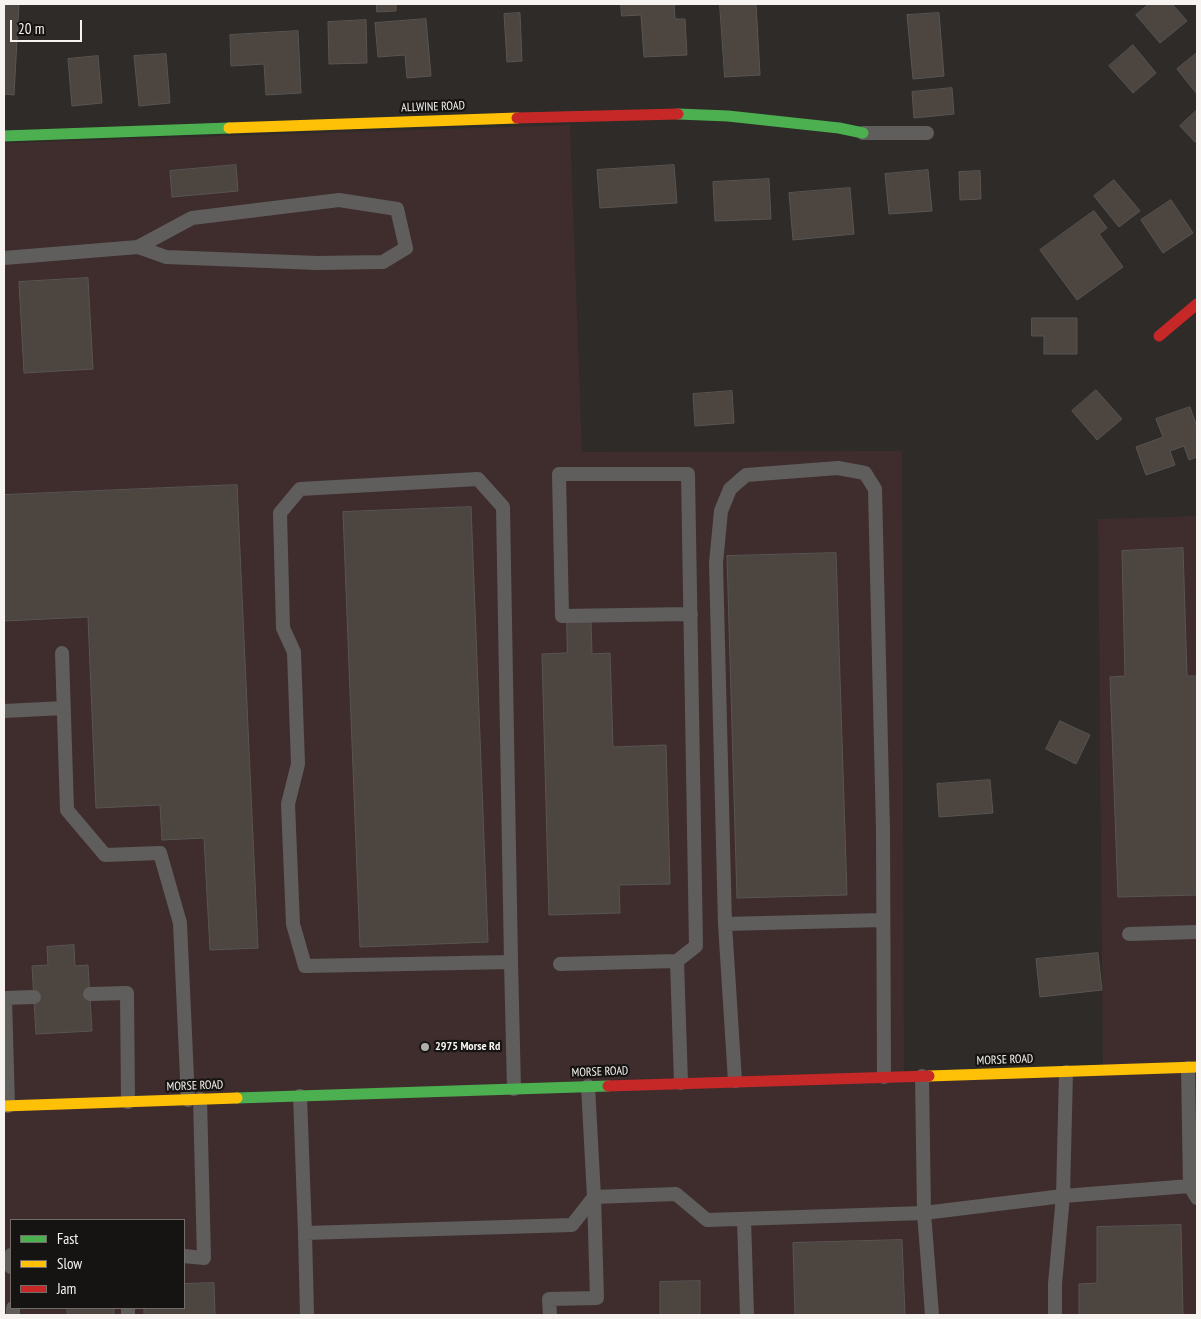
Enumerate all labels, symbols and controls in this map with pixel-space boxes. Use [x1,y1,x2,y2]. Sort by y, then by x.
scale bar [12,10,85,42]
text: 20 m [18,19,44,38]
street label: ALLWINE ROAD [401,99,465,115]
place label: 2975 Morse Rd [435,1040,500,1054]
marker: 2975 Morse Rd [419,1041,431,1053]
street label: MORSE ROAD [976,1052,1034,1068]
street label: MORSE ROAD [571,1064,629,1080]
street label: MORSE ROAD [166,1078,224,1094]
legend [10,1219,185,1309]
text: Fast [57,1229,78,1248]
text: Slow [57,1254,82,1273]
text: Jam [57,1279,76,1298]

